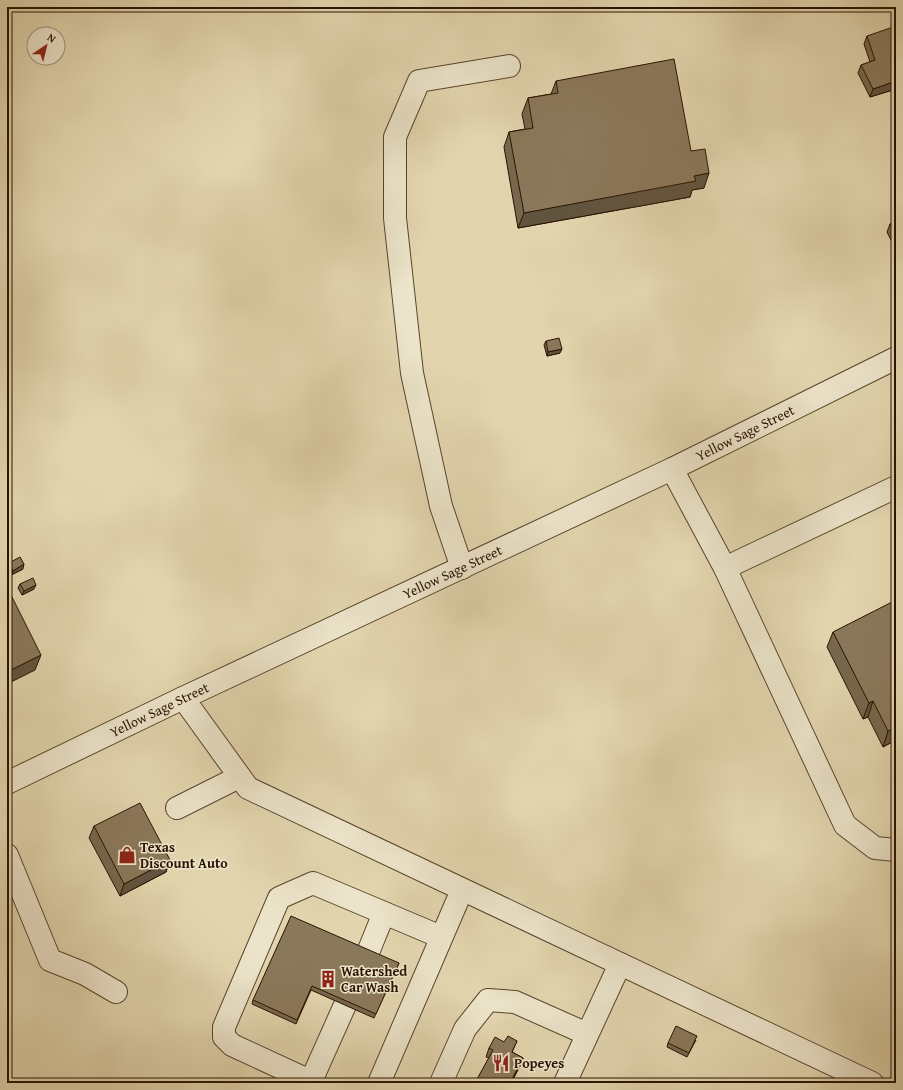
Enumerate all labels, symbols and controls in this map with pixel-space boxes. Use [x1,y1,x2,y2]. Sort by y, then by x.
north arrow [26,26,66,66]
text: N [44,29,60,47]
street label: Yellow Sage Street [692,400,798,466]
street label: Yellow Sage Street [399,540,505,604]
street label: Yellow Sage Street [106,677,212,742]
place label: Texas Discount Auto [140,837,228,873]
shop icon: Texas Discount Auto [117,845,137,865]
place label: Watershed Car Wash [341,961,407,997]
building icon: Watershed Car Wash [318,969,338,989]
restaurant icon: Popeyes [491,1053,511,1073]
place label: Popeyes [514,1053,564,1073]

